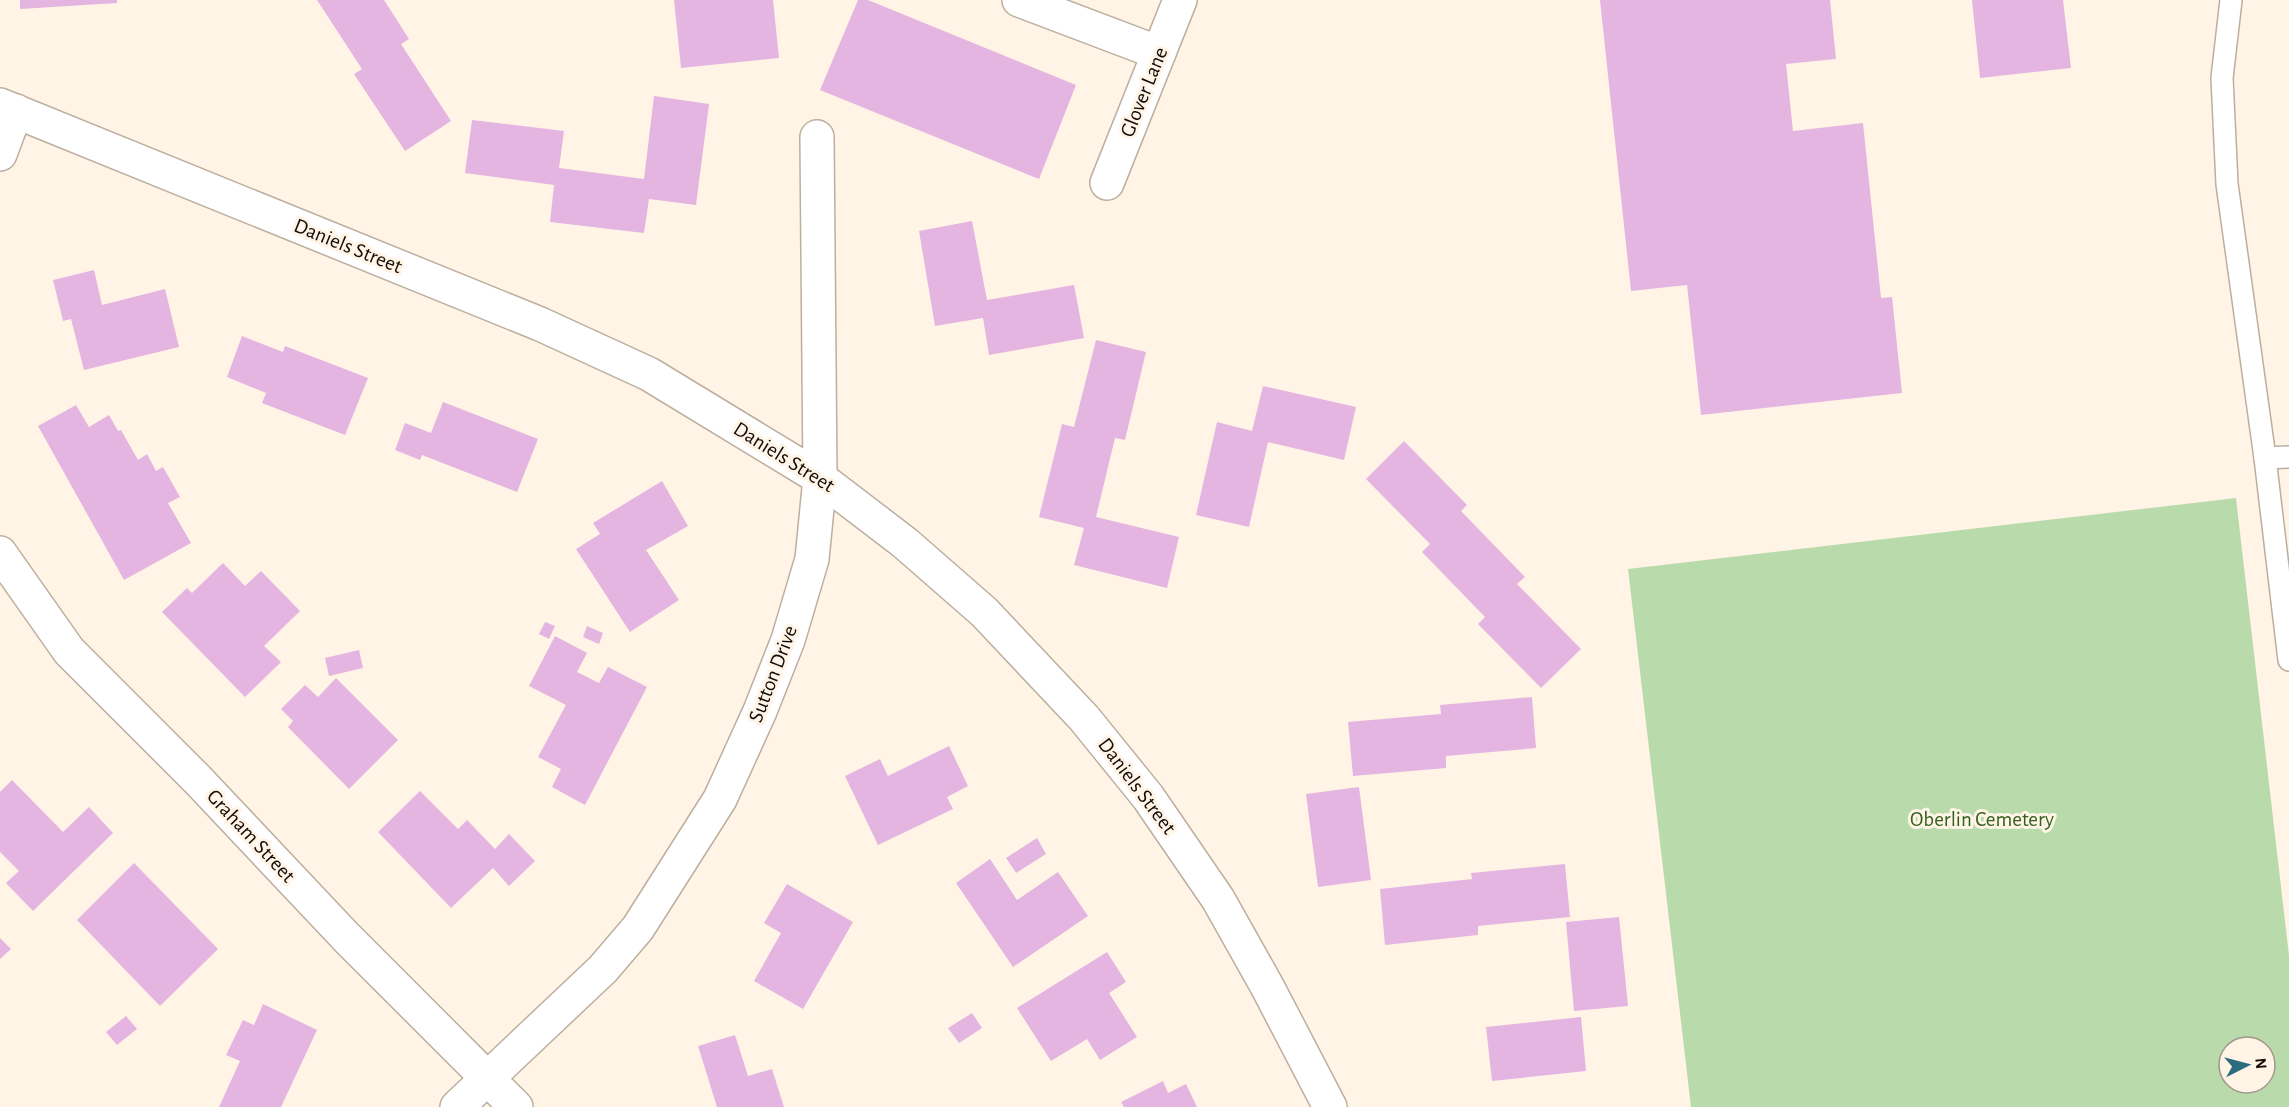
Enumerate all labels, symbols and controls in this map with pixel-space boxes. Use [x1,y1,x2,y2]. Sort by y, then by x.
street label: Glover Lane [1116,44,1172,140]
street label: Daniels Street [291,215,405,277]
street label: Daniels Street [730,418,838,496]
street label: Sutton Drive [745,623,801,725]
street label: Daniels Street [1094,734,1180,838]
street label: Graham Street [203,785,299,887]
park label: Oberlin Cemetery [1910,809,2054,830]
north arrow [2217,1035,2277,1095]
text: N [2252,1057,2269,1070]

